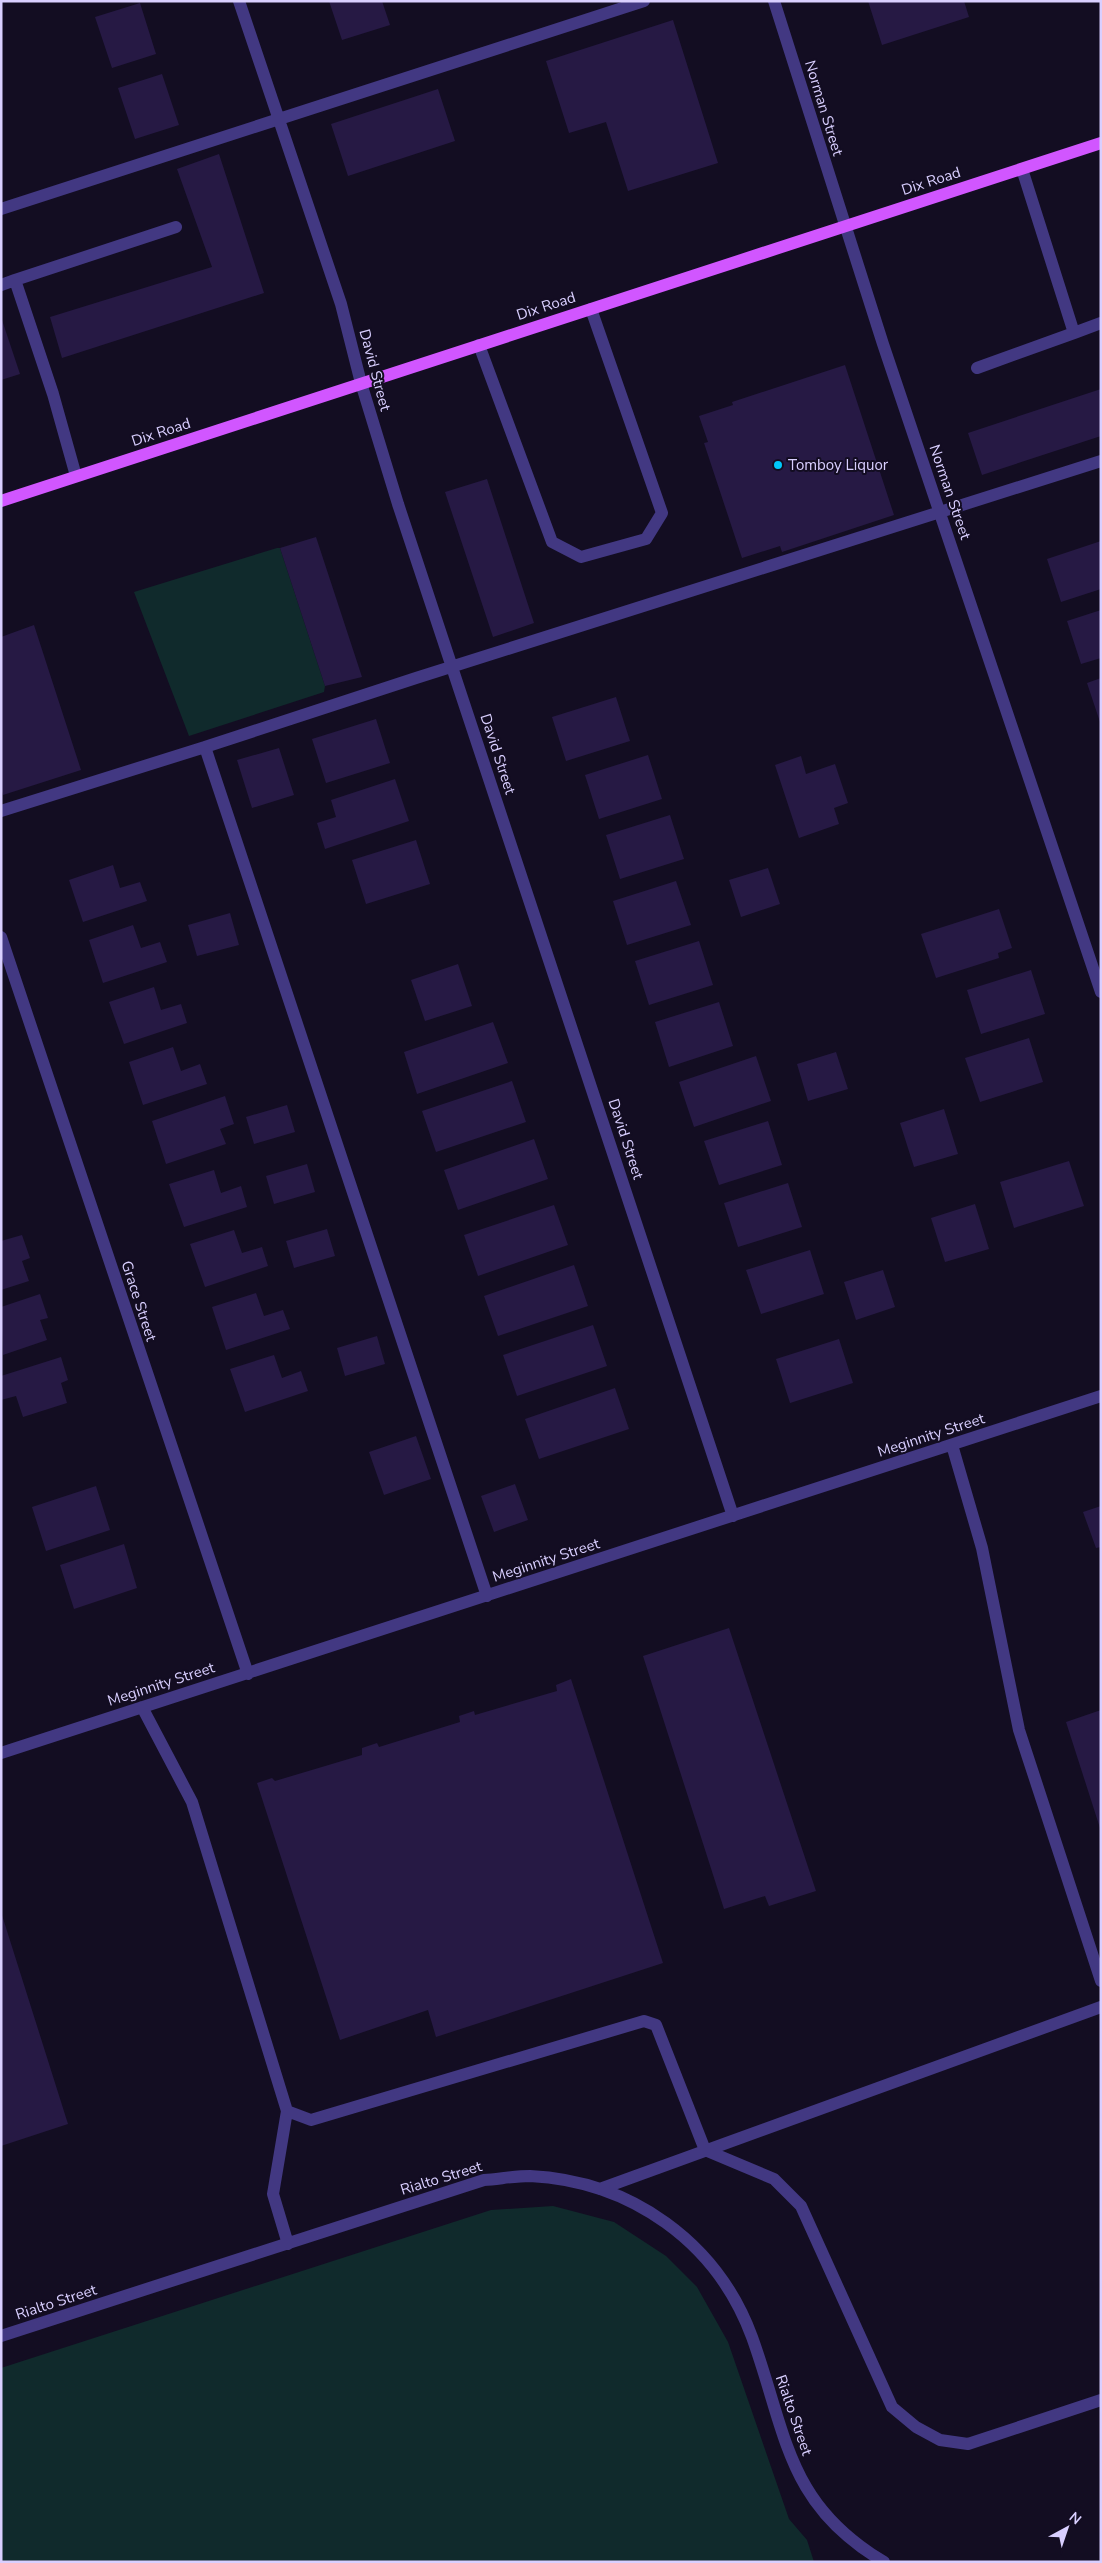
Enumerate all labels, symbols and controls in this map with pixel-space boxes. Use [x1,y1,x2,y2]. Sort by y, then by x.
street label: Norman Street [800,58,848,159]
street label: Dix Road [899,162,963,200]
street label: Dix Road [514,287,578,325]
street label: David Street [355,327,396,414]
street label: Dix Road [129,413,193,451]
street label: Norman Street [924,442,976,543]
place label: Tomboy Liquor [788,455,889,475]
marker: Tomboy Liquor [772,459,784,471]
street label: David Street [476,711,521,798]
street label: David Street [604,1096,649,1183]
street label: Grace Street [117,1258,162,1345]
street label: Meginnity Street [875,1408,988,1462]
street label: Meginnity Street [490,1533,603,1587]
street label: Meginnity Street [105,1657,218,1711]
street label: Rialto Street [398,2156,485,2200]
street label: Rialto Street [13,2279,100,2325]
street label: Rialto Street [771,2372,817,2459]
north arrow [1042,2503,1092,2553]
text: N [1065,2508,1085,2529]

